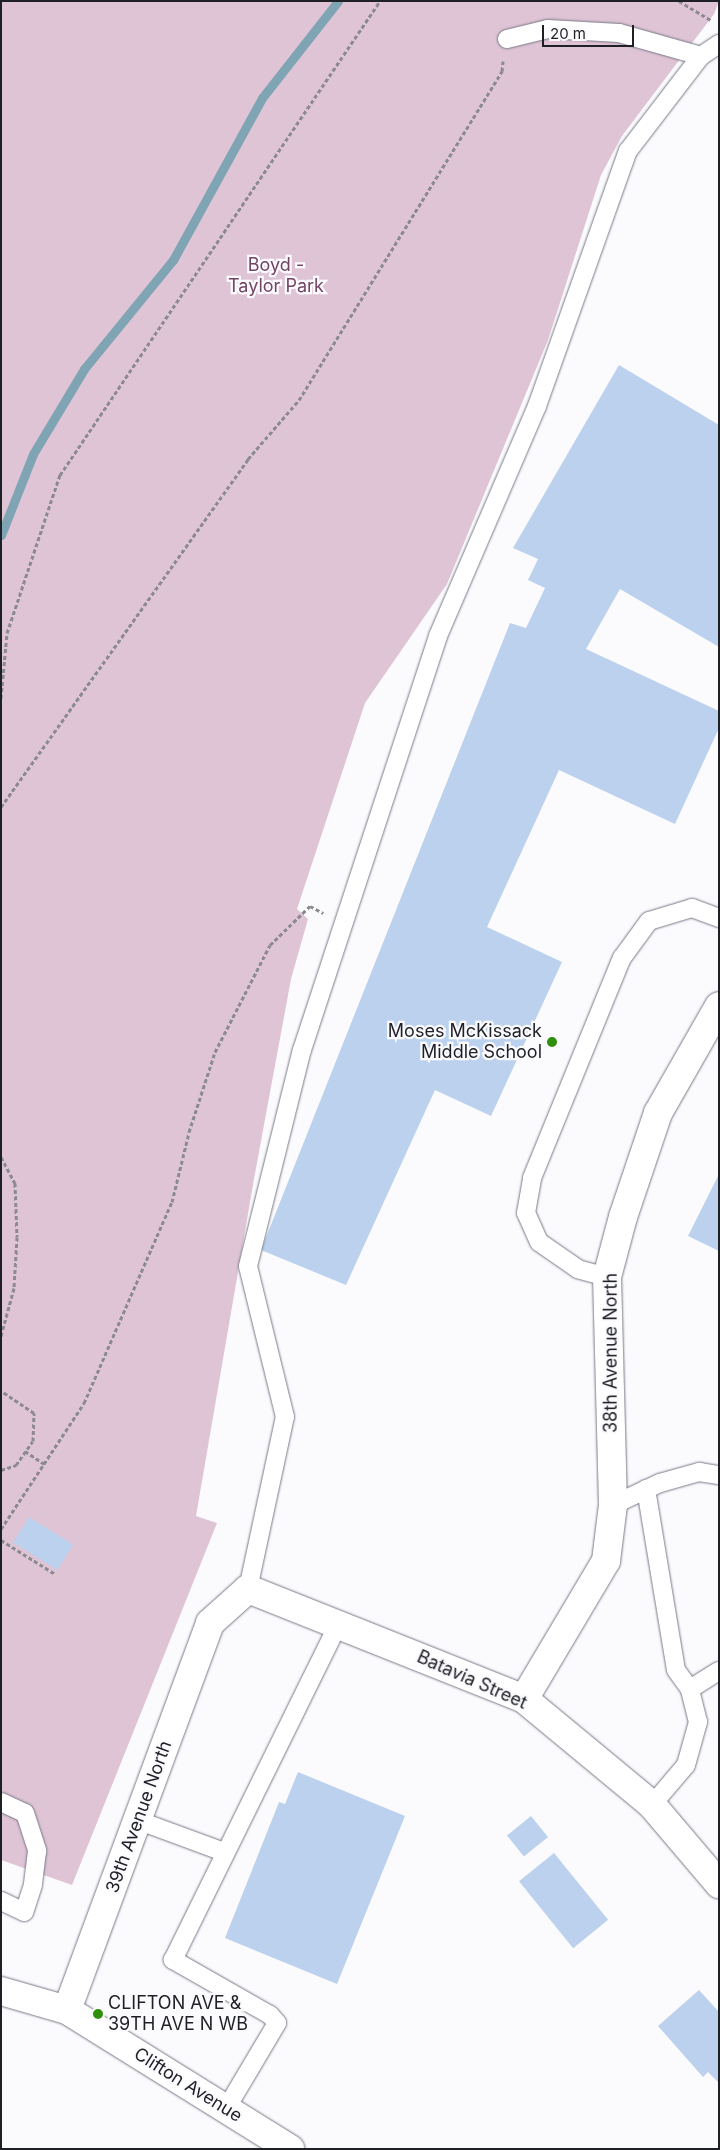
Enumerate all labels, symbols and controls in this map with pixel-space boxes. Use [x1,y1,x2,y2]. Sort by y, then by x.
scale bar [545,15,638,47]
text: 20 m [550,24,586,43]
park label: Boyd - Taylor Park [228,255,324,298]
place label: Moses McKissack Middle School [388,1021,542,1064]
marker: Moses McKissack Middle School [546,1036,558,1048]
street label: 38th Avenue North [600,1273,622,1433]
street label: Batavia Street [414,1646,530,1714]
street label: 39th Avenue North [101,1738,177,1896]
place label: CLIFTON AVE & 39TH AVE N WB [108,1993,248,2036]
marker: CLIFTON AVE & 39TH AVE N WB [92,2008,104,2020]
street label: Clifton Avenue [130,2043,246,2127]

